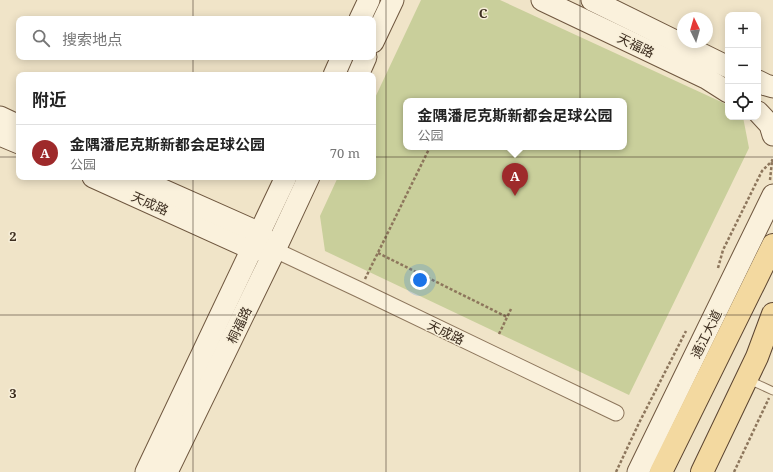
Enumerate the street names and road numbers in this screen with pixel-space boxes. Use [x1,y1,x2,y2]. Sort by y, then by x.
street label: 天福路 [615,28,657,62]
street label: 天成路 [129,187,171,219]
street label: 桐福路 [222,304,256,346]
street label: 通江大道 [687,307,725,361]
street label: 天成路 [425,315,467,349]

